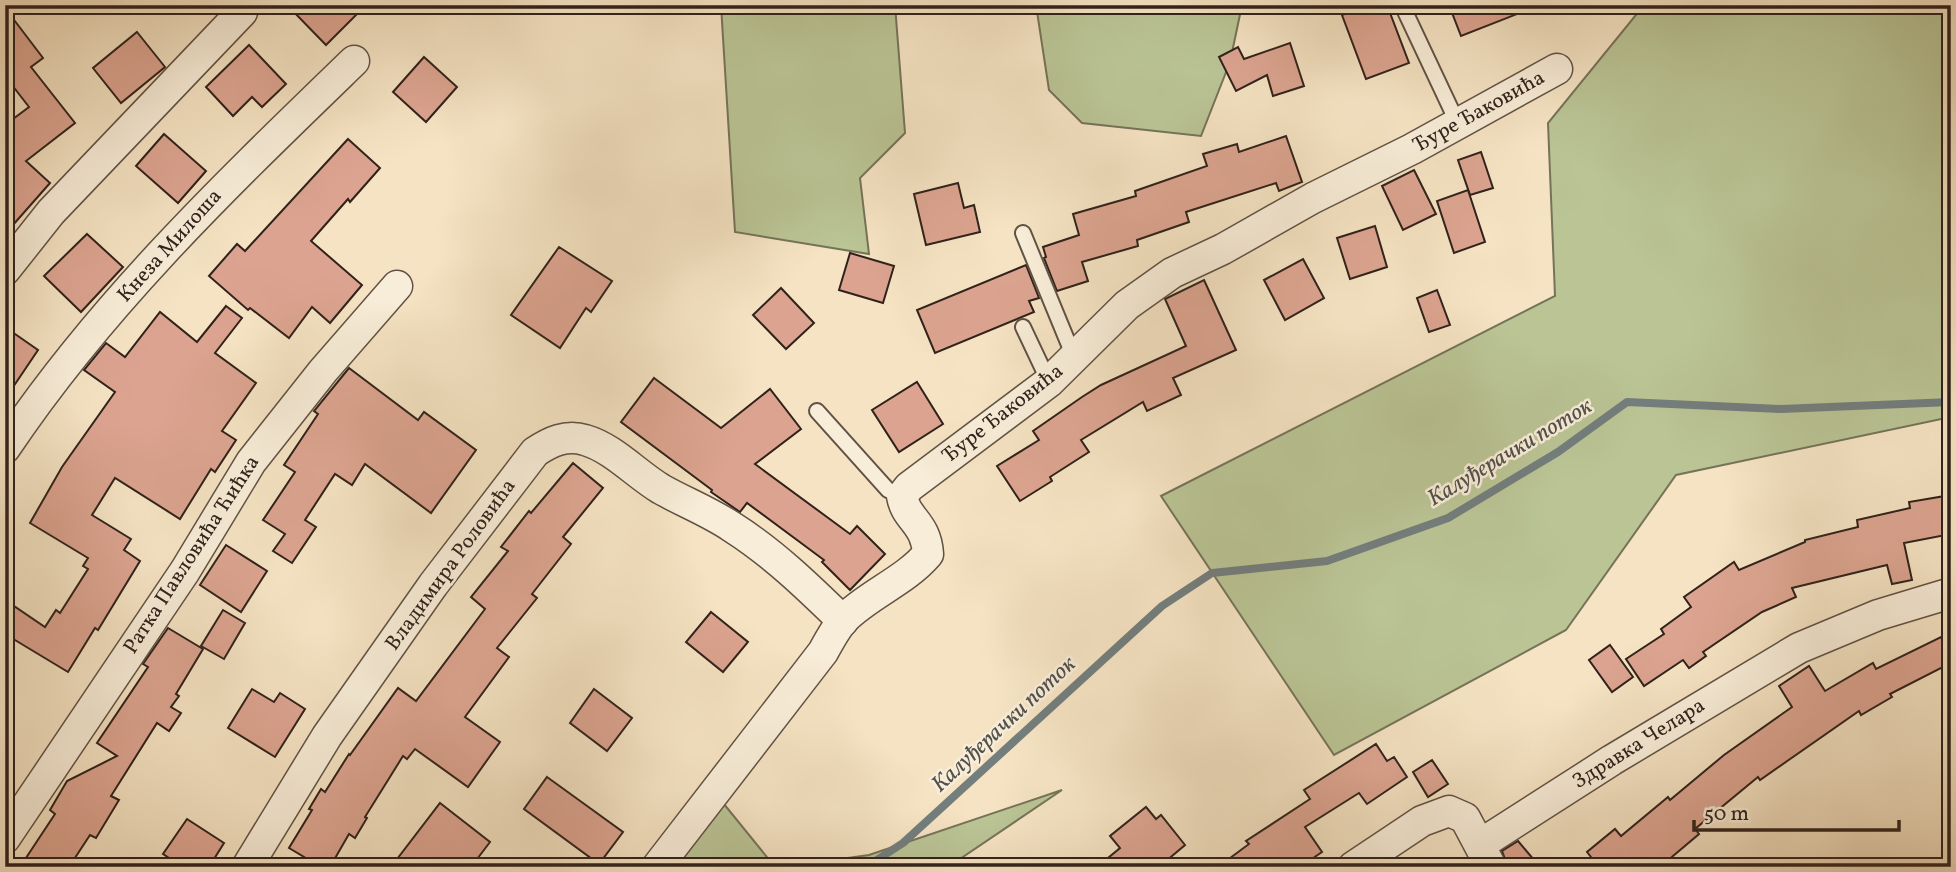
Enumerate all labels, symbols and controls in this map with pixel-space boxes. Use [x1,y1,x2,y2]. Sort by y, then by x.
street label: Ђуре Ђаковића [1408,64,1550,160]
street label: Кнеза Милоша [111,183,229,309]
street label: Ђуре Ђаковића [936,357,1070,471]
water label: Калуђерачки поток [1422,391,1599,515]
street label: Ратка Павловића Ћићка [117,450,267,660]
street label: Владимира Роловића [379,473,523,657]
water label: Калуђерачки поток [925,649,1084,800]
street label: Здравка Челара [1567,692,1711,796]
scale bar [1694,788,1898,832]
text: 50 m [1704,800,1749,829]

